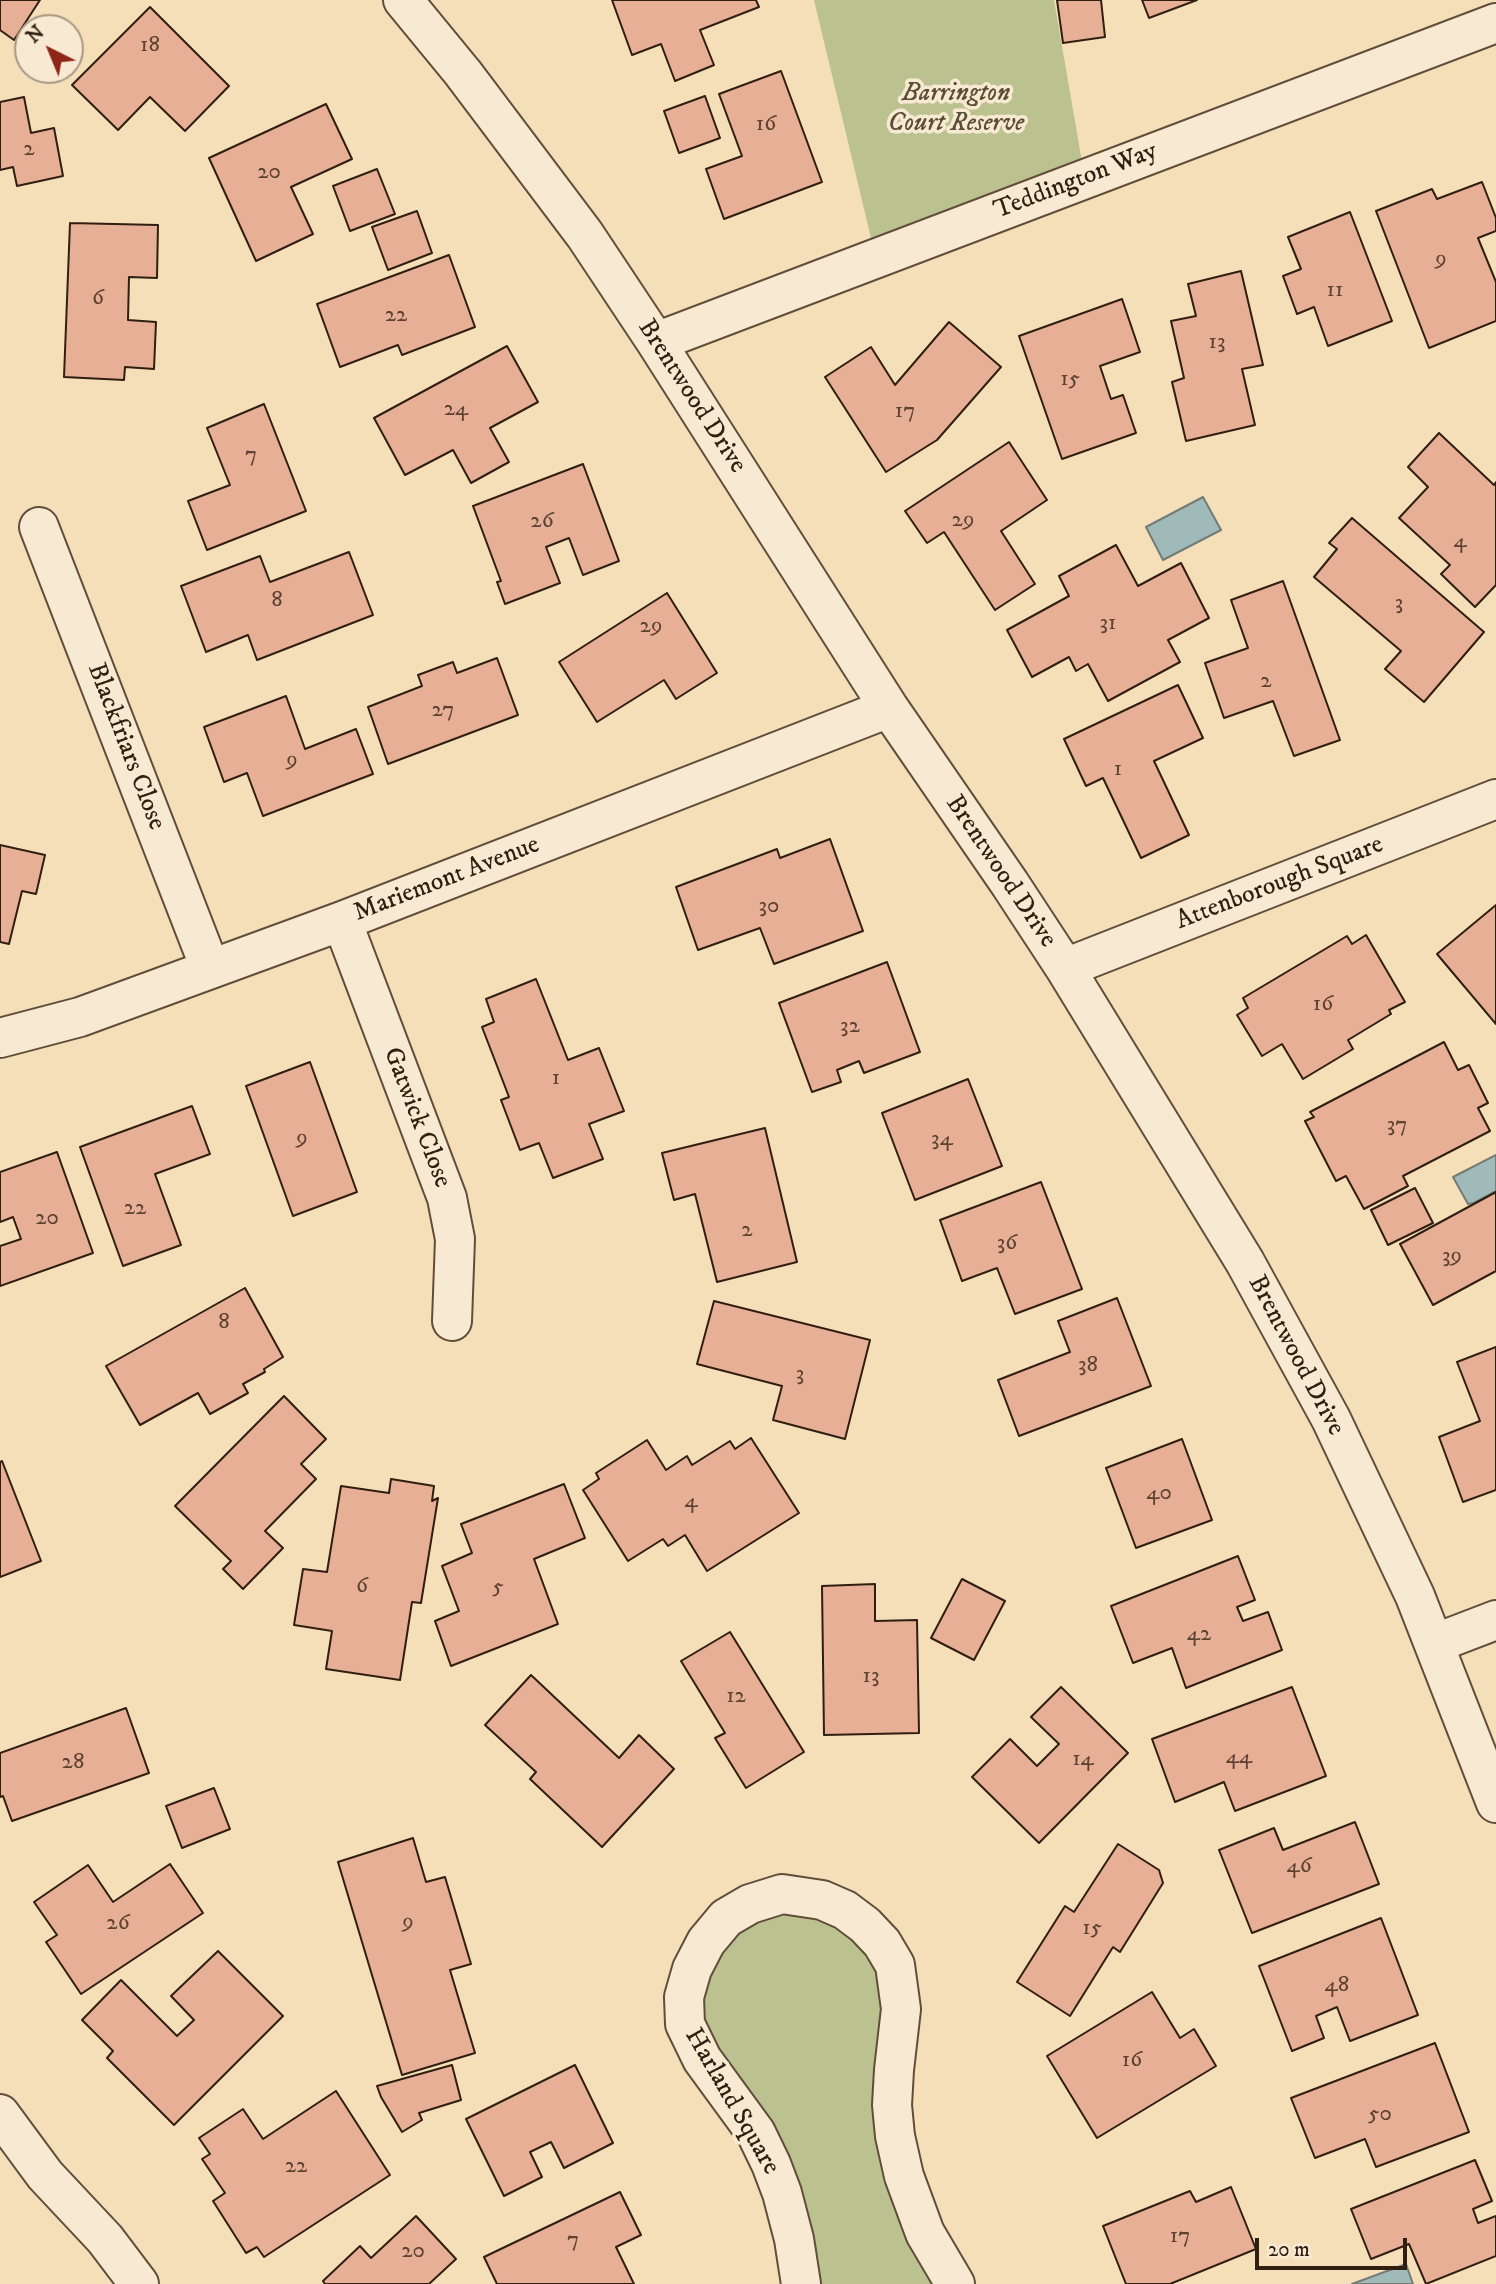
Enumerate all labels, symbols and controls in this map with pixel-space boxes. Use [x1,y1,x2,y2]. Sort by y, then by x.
north arrow [14,14,84,84]
text: N [22,21,49,48]
house number: 18 [140,32,160,60]
park label: Barrington Court Reserve [888,79,1024,140]
house number: 16 [756,111,776,139]
house number: 2 [23,136,35,164]
street label: Teddington Way [990,137,1162,227]
house number: 20 [257,159,281,187]
house number: 9 [1435,246,1447,274]
house number: 11 [1327,277,1343,305]
house number: 6 [92,285,104,313]
house number: 22 [385,302,407,330]
street label: Brentwood Drive [630,314,752,480]
house number: 13 [1208,329,1226,357]
house number: 15 [1060,366,1080,394]
house number: 24 [444,396,468,424]
house number: 17 [895,398,915,426]
house number: 7 [245,442,257,470]
house number: 29 [952,507,974,535]
house number: 26 [530,508,554,536]
house number: 4 [1453,528,1467,556]
house number: 8 [271,587,283,615]
house number: 3 [1395,590,1403,618]
house number: 31 [1099,610,1117,638]
house number: 29 [640,613,662,641]
street label: Blackfriars Close [79,659,171,835]
house number: 2 [1260,668,1272,696]
house number: 27 [432,697,454,725]
house number: 9 [286,747,298,775]
house number: 1 [1114,756,1122,784]
street label: Brentwood Drive [938,790,1062,954]
street label: Mariemont Avenue [350,830,544,930]
street label: Attenborough Square [1172,830,1388,938]
house number: 30 [759,893,779,921]
house number: 16 [1313,991,1333,1019]
house number: 32 [840,1013,860,1041]
street label: Gatwick Close [375,1044,457,1192]
house number: 1 [552,1065,560,1093]
house number: 37 [1387,1112,1407,1140]
house number: 9 [296,1125,308,1153]
house number: 34 [931,1126,953,1154]
house number: 22 [124,1195,146,1223]
house number: 20 [35,1205,59,1233]
house number: 2 [741,1217,753,1245]
house number: 36 [997,1230,1017,1258]
house number: 39 [1442,1243,1462,1271]
street label: Brentwood Drive [1240,1271,1350,1441]
house number: 8 [218,1309,230,1337]
house number: 38 [1078,1352,1098,1380]
house number: 3 [796,1361,804,1389]
house number: 40 [1146,1480,1172,1508]
house number: 4 [684,1488,698,1516]
house number: 6 [356,1573,368,1601]
house number: 5 [492,1574,504,1602]
house number: 42 [1187,1621,1211,1649]
house number: 13 [862,1663,880,1691]
house number: 12 [726,1683,746,1711]
house number: 44 [1226,1744,1252,1772]
house number: 14 [1072,1746,1094,1774]
house number: 28 [62,1749,84,1777]
house number: 46 [1286,1853,1312,1881]
house number: 9 [402,1909,414,1937]
house number: 26 [106,1910,130,1938]
house number: 15 [1082,1915,1102,1943]
house number: 48 [1325,1972,1349,2000]
street label: Harland Square [677,2023,785,2181]
house number: 16 [1122,2047,1142,2075]
house number: 50 [1368,2101,1392,2129]
house number: 22 [285,2153,307,2181]
house number: 17 [1170,2223,1190,2251]
scale bar [1258,2224,1410,2268]
house number: 7 [567,2227,579,2255]
text: 20 m [1268,2237,1310,2263]
house number: 20 [401,2238,425,2266]

